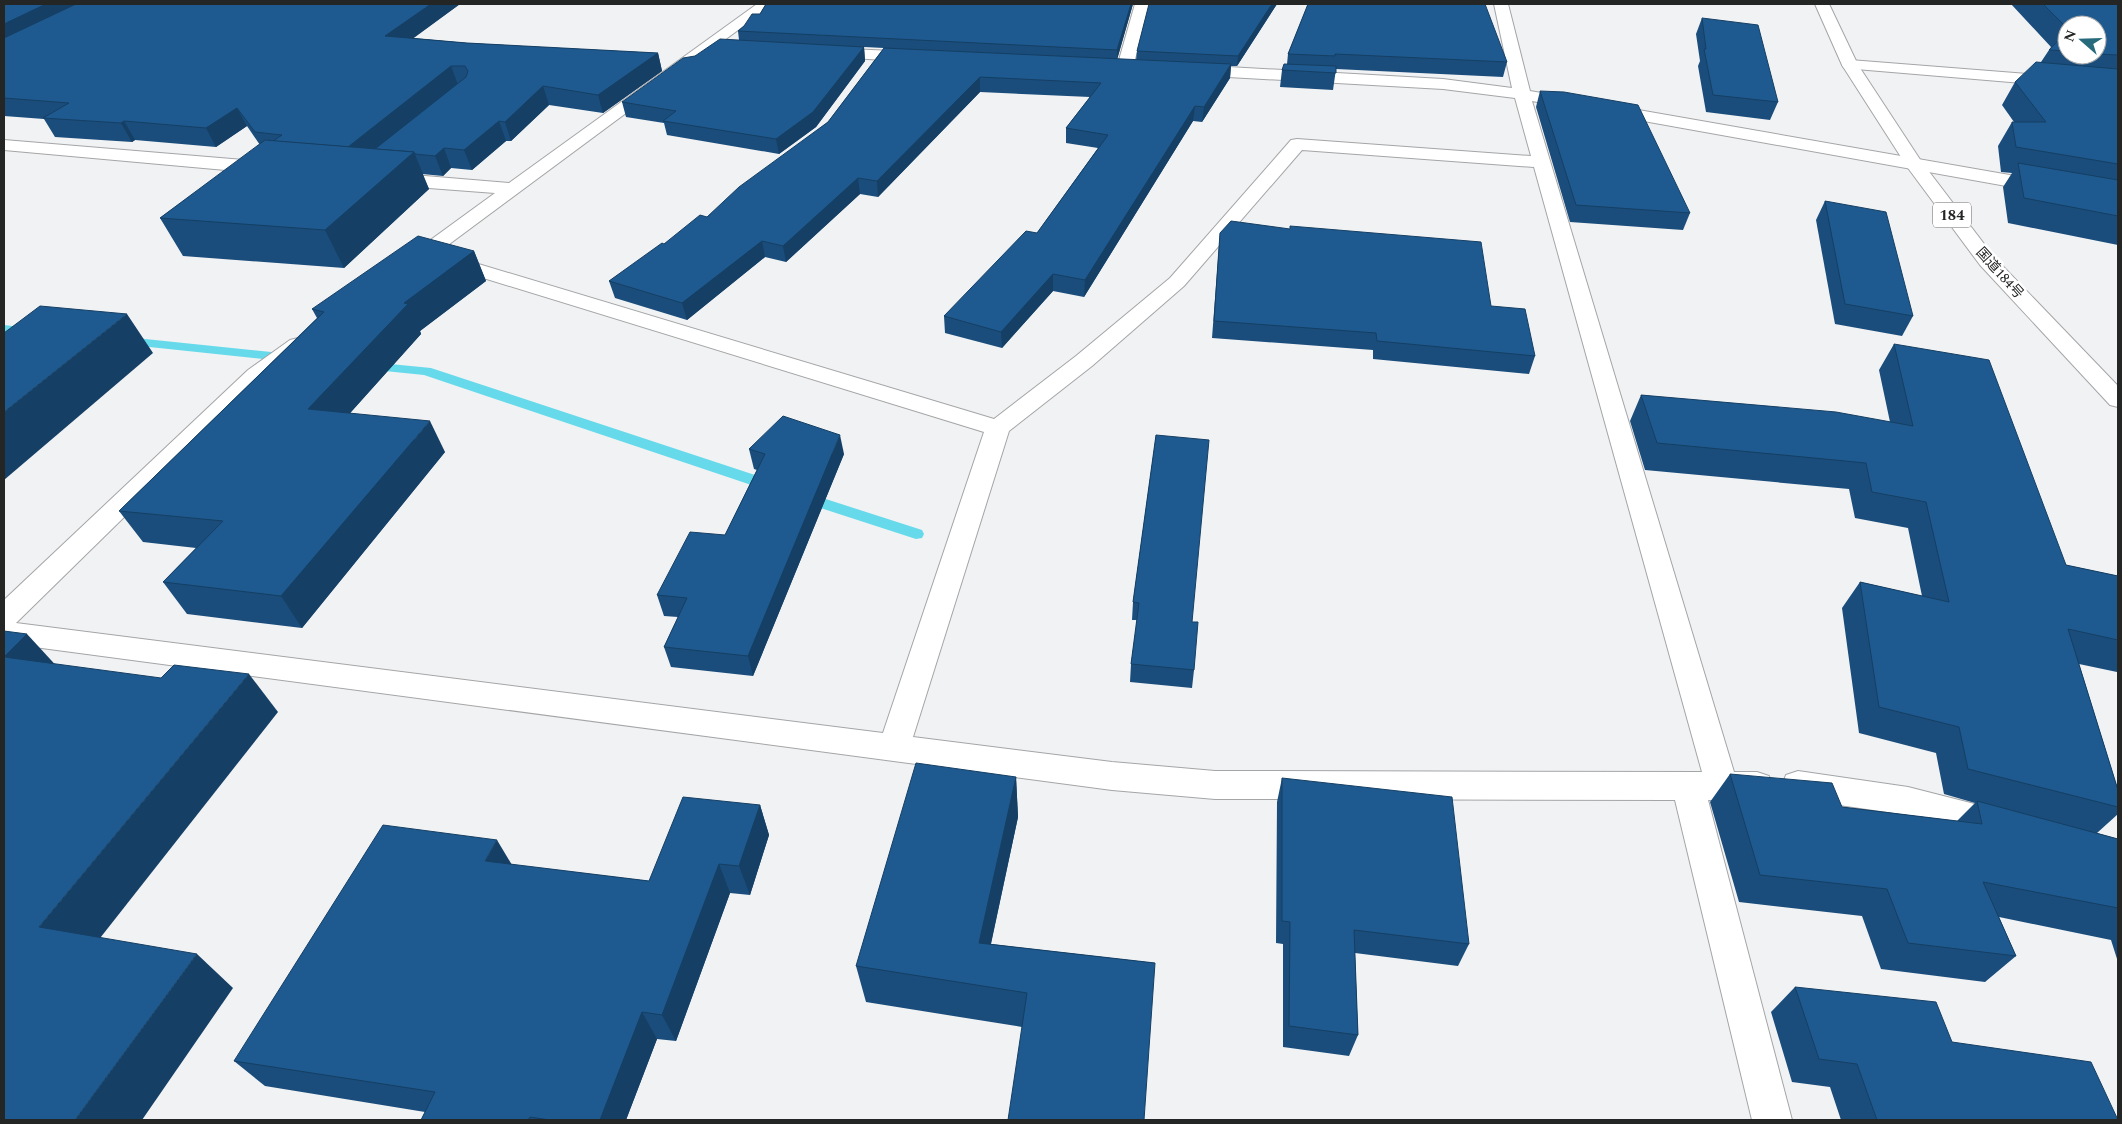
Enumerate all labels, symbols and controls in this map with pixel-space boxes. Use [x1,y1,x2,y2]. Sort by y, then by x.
north arrow [2057,15,2107,65]
text: N [2058,27,2082,45]
road number: 184 [1933,202,1971,228]
street label: 国道184号 [1971,243,2029,303]

